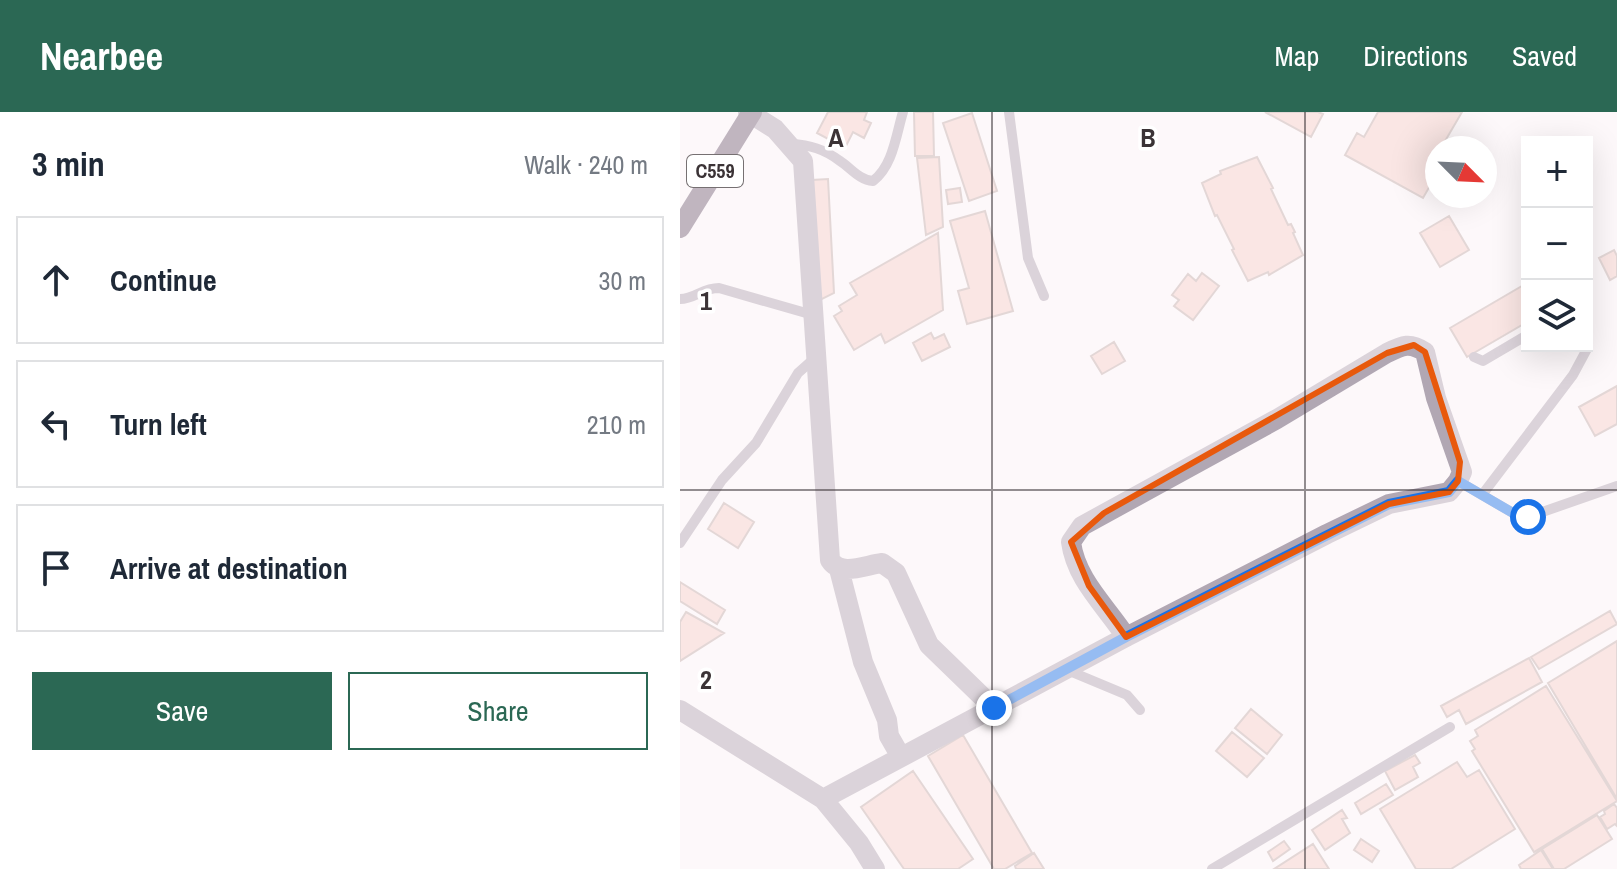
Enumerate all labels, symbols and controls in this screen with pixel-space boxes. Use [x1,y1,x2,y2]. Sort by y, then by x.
text: Nearbee [40,31,163,82]
text: Map [1275,37,1319,75]
text: Directions [1363,37,1468,75]
text: Saved [1512,37,1577,75]
text: A [828,120,844,155]
text: B [1140,120,1156,155]
north arrow [1425,136,1497,208]
map controls [1521,136,1593,352]
button: + [1521,136,1593,208]
text: 3 min [32,141,105,187]
text: Walk · 240 m [524,147,648,182]
road number: C559 [687,155,743,187]
button: − [1521,208,1593,280]
icon: ahead [34,258,78,302]
text: Continue [110,260,217,300]
text: 30 m [599,263,646,298]
button: layers [1521,280,1593,352]
text: 1 [700,283,712,318]
icon: left [34,402,78,446]
text: Turn left [110,404,207,444]
text: 210 m [587,407,646,442]
route start [1510,499,1546,535]
icon: arrive [34,546,78,590]
text: Arrive at destination [110,548,348,588]
text: 2 [700,662,712,697]
button: Save [32,672,332,750]
button: Share [348,672,648,750]
route end [976,690,1012,726]

